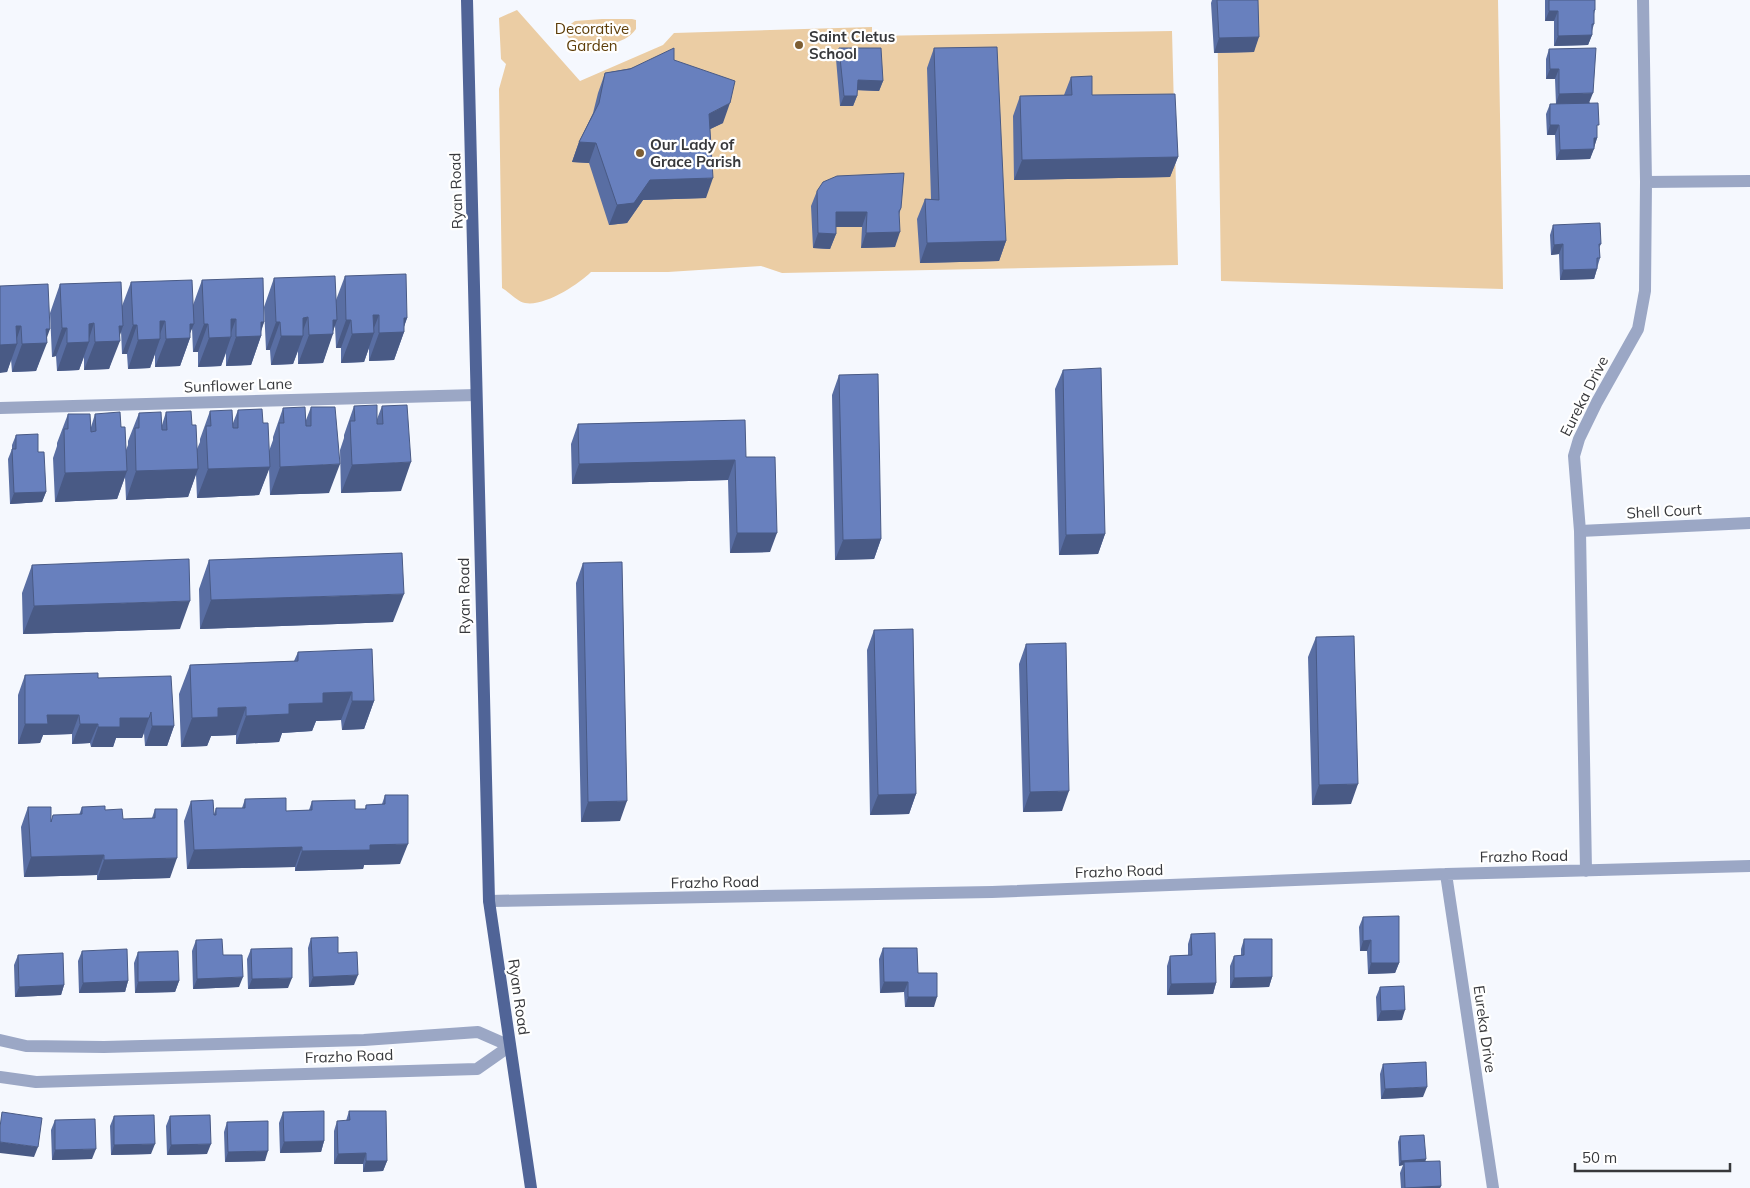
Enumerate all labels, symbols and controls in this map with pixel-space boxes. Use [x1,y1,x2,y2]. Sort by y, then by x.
park label: Decorative Garden [555,19,629,55]
place label: Saint Cletus School [809,27,895,63]
marker: Saint Cletus School [793,39,805,51]
place label: Our Lady of Grace Parish [650,135,741,171]
marker: Our Lady of Grace Parish [634,147,646,159]
street label: Ryan Road [445,152,467,230]
street label: Eureka Drive [1556,353,1612,439]
street label: Sunflower Lane [183,374,293,396]
street label: Shell Court [1626,500,1702,522]
street label: Ryan Road [454,558,474,634]
street label: Frazho Road [1480,846,1568,866]
street label: Frazho Road [1074,860,1164,882]
street label: Frazho Road [671,872,759,892]
street label: Ryan Road [504,958,534,1036]
street label: Eureka Drive [1469,984,1501,1074]
street label: Frazho Road [304,1045,394,1067]
scale bar [1575,1140,1730,1172]
text: 50 m [1582,1148,1617,1167]

